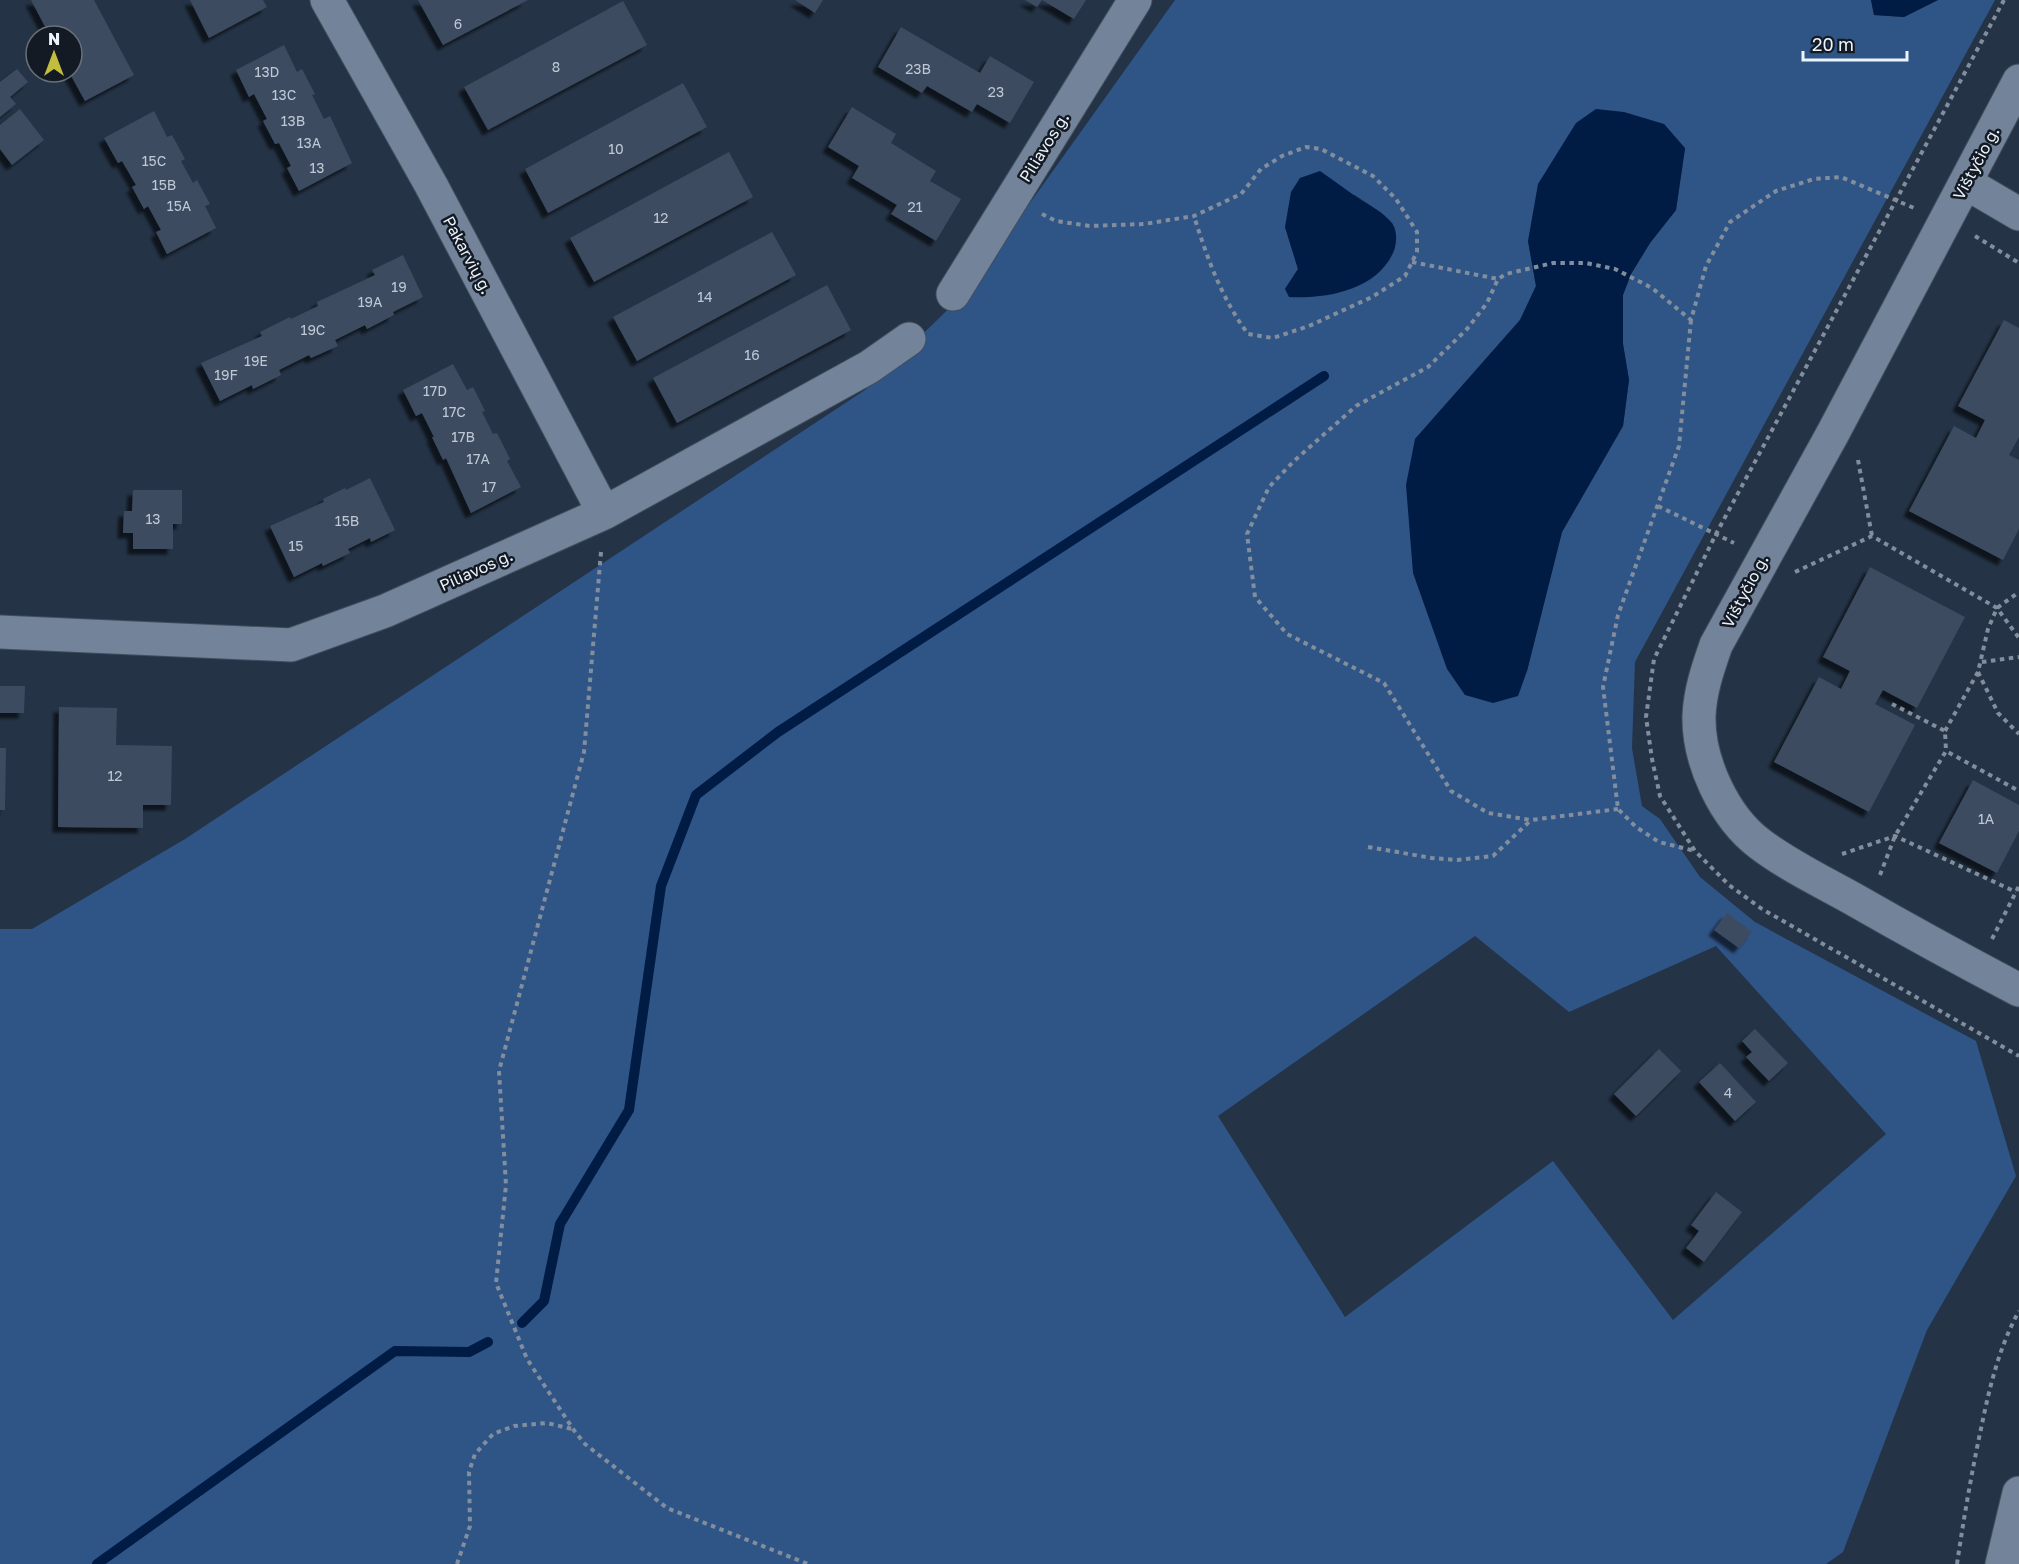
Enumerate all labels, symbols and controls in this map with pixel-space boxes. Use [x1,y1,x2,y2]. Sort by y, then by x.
house number: 6 [454,15,462,32]
north arrow [24,24,84,84]
scale bar [1803,24,1906,62]
text: N [48,29,60,49]
text: 20 m [1812,33,1854,55]
house number: 8 [552,58,560,75]
house number: 23B [905,60,931,77]
house number: 13D [255,63,279,80]
house number: 23 [988,83,1004,100]
house number: 13C [272,86,296,103]
street label: Piliavos g. [1015,109,1073,185]
house number: 13B [281,112,305,129]
street label: Vištyčio g. [1948,123,2004,203]
house number: 13A [297,134,322,151]
house number: 10 [608,140,624,157]
house number: 15C [142,152,166,169]
house number: 13 [310,159,324,176]
house number: 15B [152,176,176,193]
house number: 15A [167,197,192,214]
house number: 21 [908,198,923,215]
house number: 12 [654,209,668,226]
street label: Pakarvių g. [439,213,497,297]
house number: 19 [391,278,407,295]
house number: 14 [697,288,713,305]
house number: 19A [358,293,383,310]
house number: 19C [301,321,325,338]
house number: 16 [744,346,760,363]
house number: 19E [244,352,268,369]
house number: 19F [214,366,238,383]
house number: 17D [423,382,447,399]
house number: 17C [442,403,466,420]
house number: 17B [451,428,475,445]
house number: 17A [466,450,490,467]
house number: 17 [482,478,496,495]
house number: 13 [146,510,160,527]
house number: 15B [335,512,359,529]
house number: 15 [289,537,303,554]
street label: Piliavos g. [436,545,516,595]
street label: Vištyčio g. [1717,551,1773,631]
house number: 12 [108,767,122,784]
house number: 1A [1978,810,1995,827]
house number: 4 [1724,1084,1732,1101]

